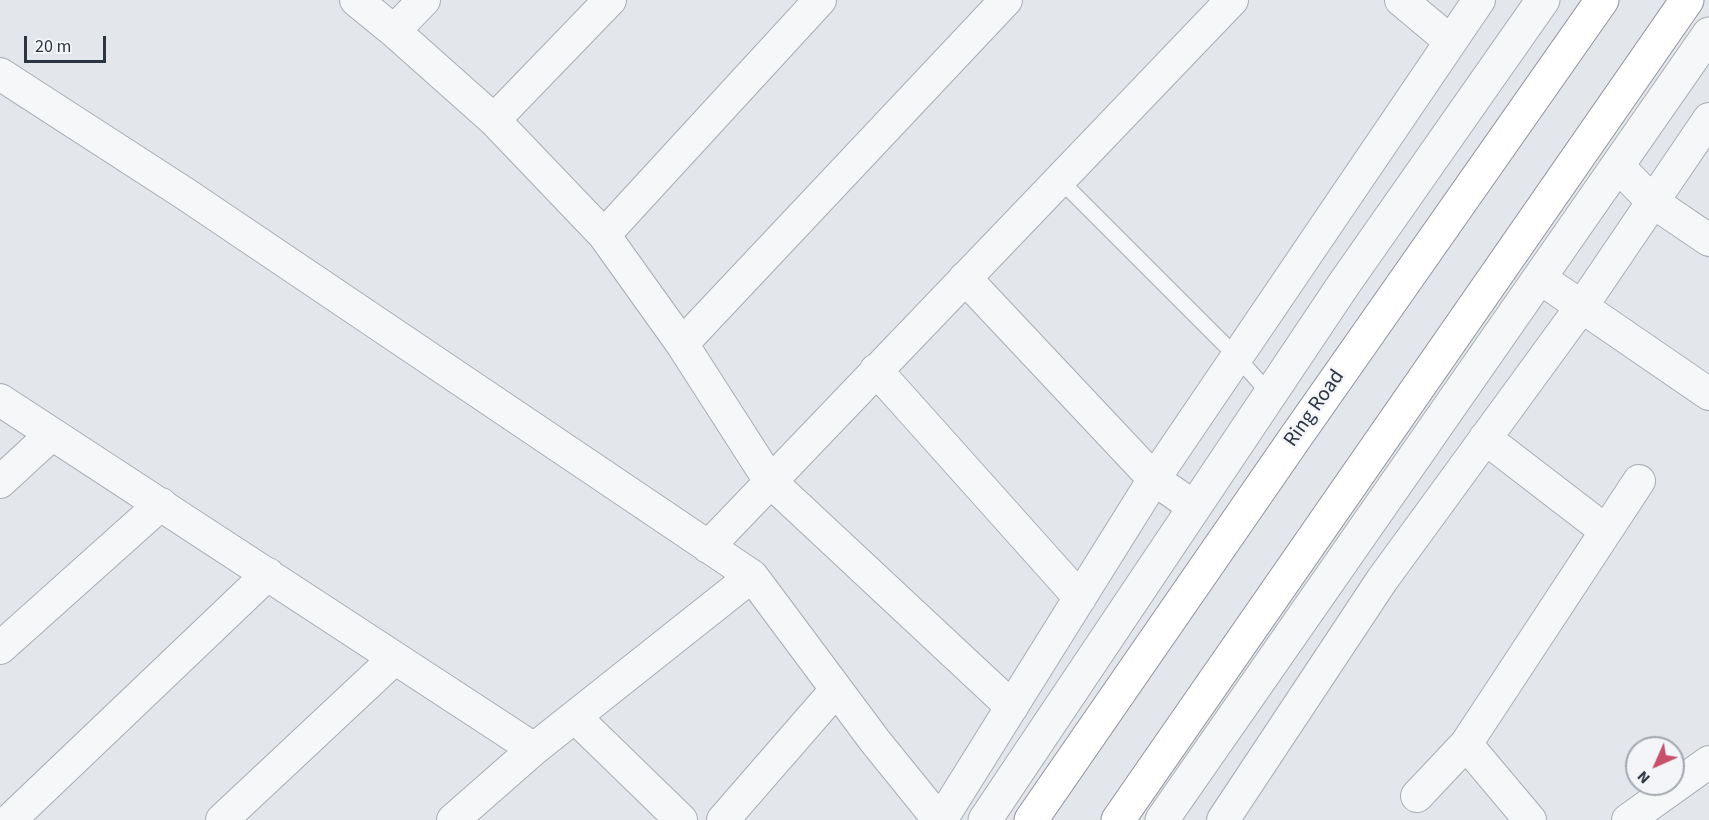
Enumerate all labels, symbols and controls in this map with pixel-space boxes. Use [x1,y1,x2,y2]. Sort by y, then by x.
scale bar [27,24,110,62]
text: 20 m [35,34,71,59]
street label: Ring Road [1279,366,1351,452]
north arrow [1625,736,1685,796]
text: N [1632,766,1655,789]

